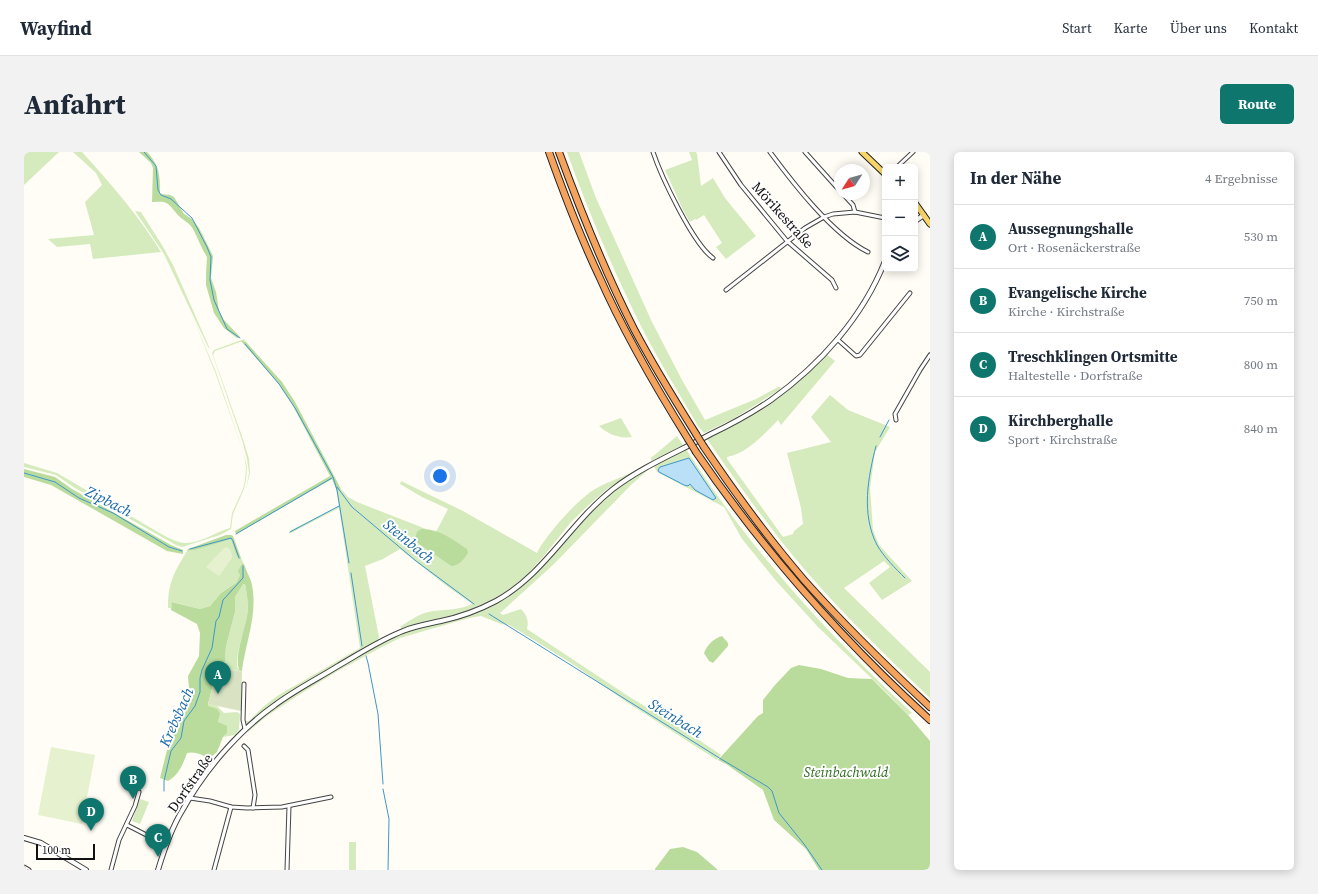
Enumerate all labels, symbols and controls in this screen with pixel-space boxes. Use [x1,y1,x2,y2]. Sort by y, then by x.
text: Wayfind [20,15,92,41]
text: Start [1062,18,1092,38]
text: Karte [1114,18,1148,38]
text: Über uns [1170,18,1227,38]
text: Kontakt [1249,18,1298,38]
button: Route [1220,84,1294,124]
text: Anfahrt [24,85,126,123]
north arrow [834,164,870,200]
map controls [882,164,918,272]
button: + [882,164,918,200]
text: In der Nähe [970,166,1061,190]
text: 4 Ergebnisse [1205,170,1278,187]
street label: Mörikestraße [748,177,818,253]
button: − [882,200,918,236]
text: Aussegnungshalle [1008,218,1133,239]
text: A [979,228,987,245]
text: 530 m [1244,228,1278,245]
button: layers [882,236,918,272]
text: Ort · Rosenäckerstraße [1008,239,1141,256]
text: Evangelische Kirche [1008,282,1147,303]
text: B [979,292,987,309]
text: 750 m [1244,292,1278,309]
text: Kirche · Kirchstraße [1008,303,1125,320]
text: Treschklingen Ortsmitte [1008,346,1178,367]
text: C [979,356,987,373]
text: 800 m [1244,356,1278,373]
text: Haltestelle · Dorfstraße [1008,367,1143,384]
text: Kirchberghalle [1008,410,1113,431]
text: D [978,420,988,437]
text: 840 m [1244,420,1278,437]
text: Sport · Kirchstraße [1008,431,1117,448]
your location [430,466,450,486]
water label: Zipbach [81,480,136,522]
water label: Steinbach [379,514,439,568]
pin: A [205,661,231,694]
water label: Krebsbach [153,684,198,751]
water label: Steinbach [645,693,707,743]
street label: Dorfstraße [162,750,218,816]
park label: Steinbachwald [804,762,889,782]
pin: B [120,766,146,799]
pin: D [78,798,104,831]
pin: C [145,824,171,857]
scale bar [36,842,95,861]
text: 100 m [42,843,71,858]

